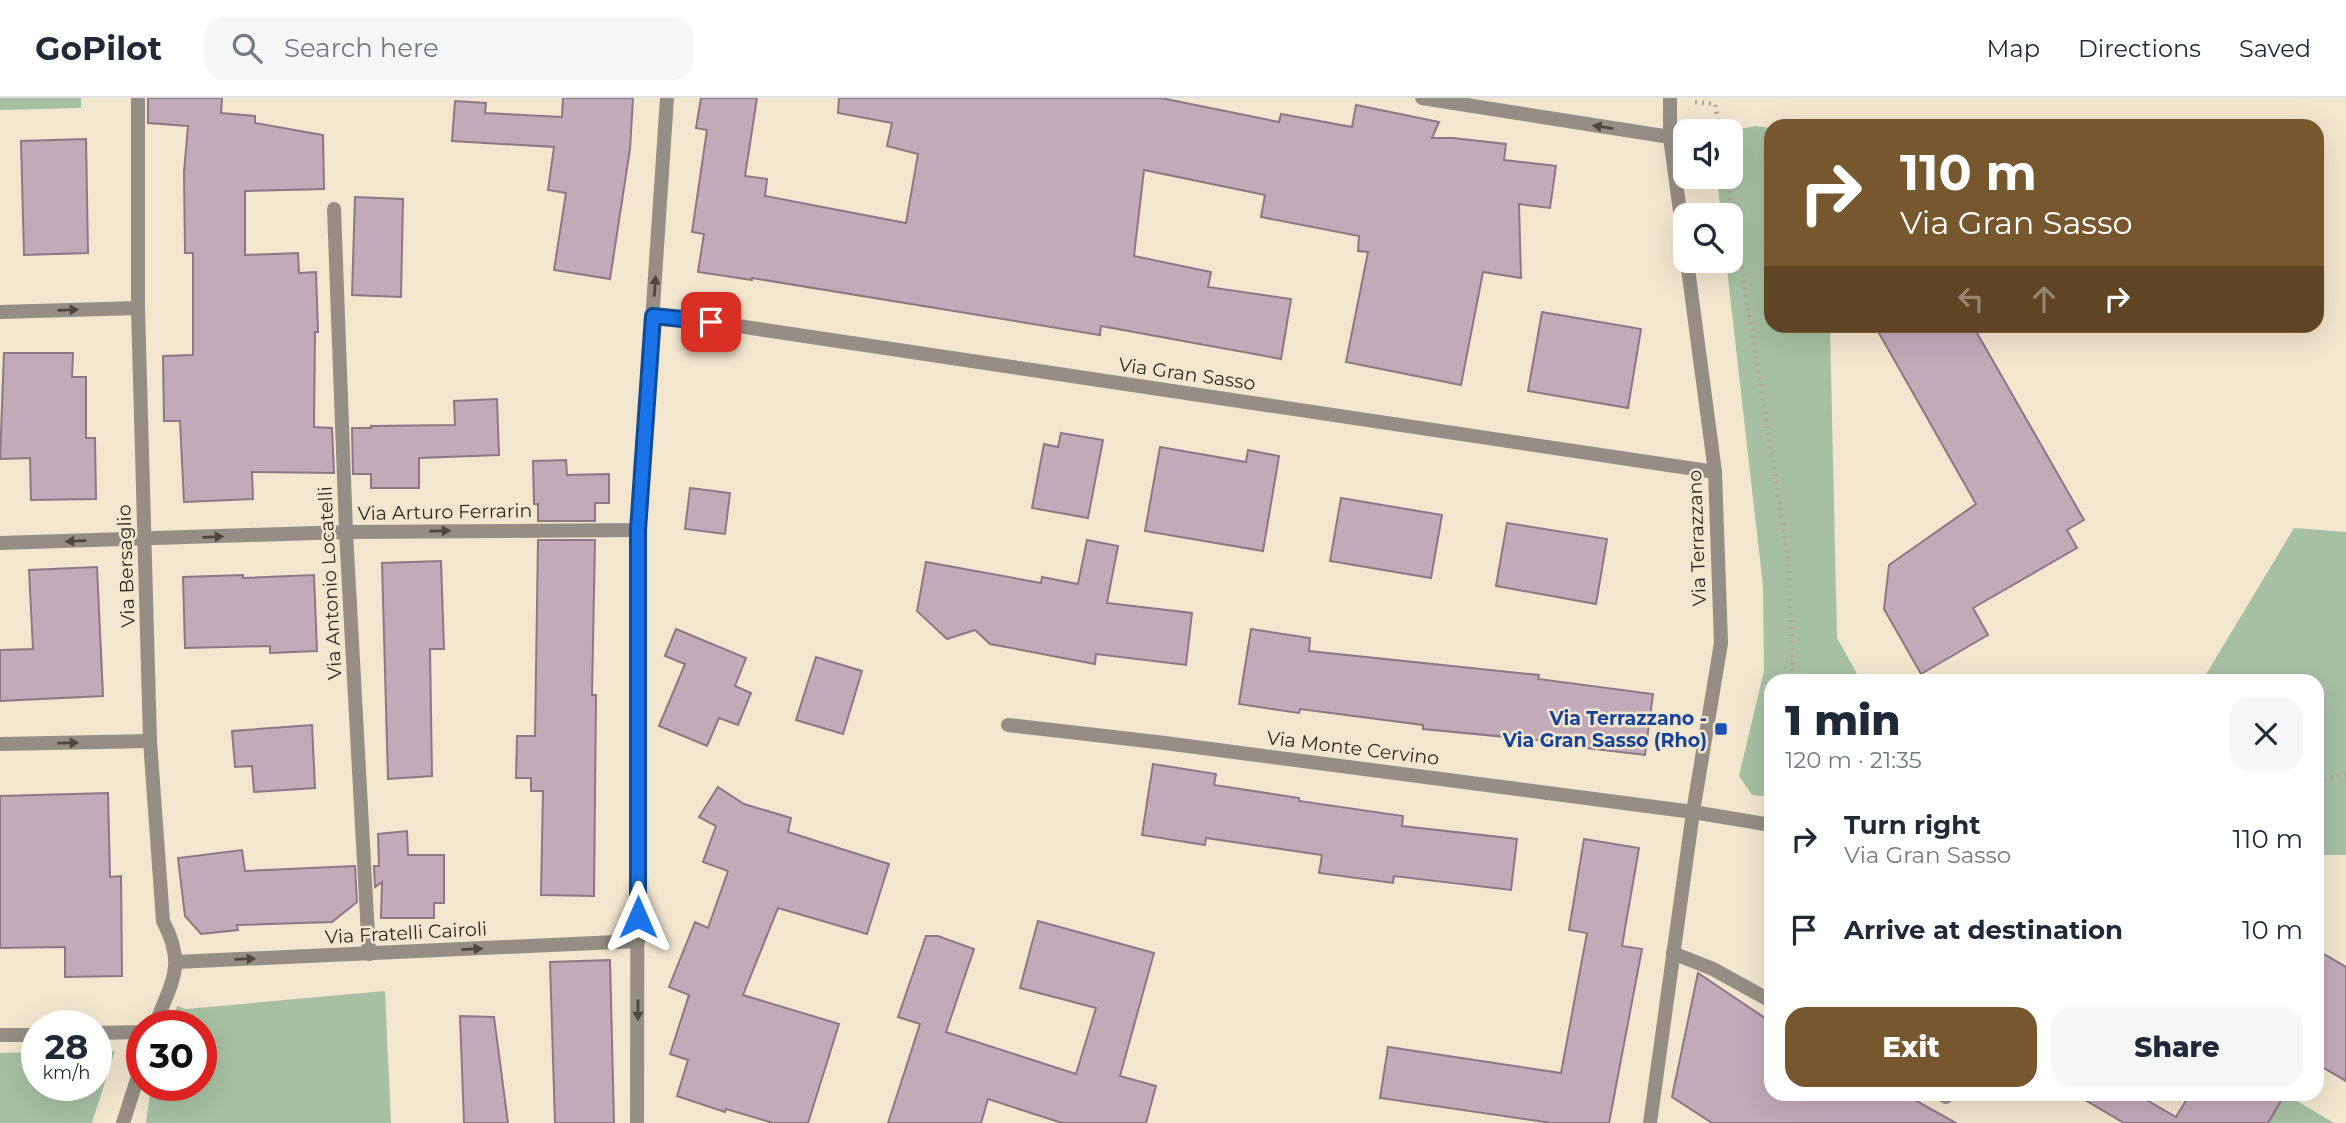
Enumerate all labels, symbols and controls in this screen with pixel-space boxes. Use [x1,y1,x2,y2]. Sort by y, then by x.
search box [204,17,694,80]
text: GoPilot [35,28,162,68]
icon: search [228,29,266,67]
text: Search here [284,32,439,64]
text: Map [1987,34,2040,63]
text: Directions [2078,34,2201,63]
text: Saved [2239,34,2311,63]
map controls [1673,119,1743,273]
button: sound [1673,119,1743,189]
one-way arrow [1592,121,1614,132]
text: 110 m [1900,143,2037,202]
icon: right [1785,147,1876,238]
button: search [1673,203,1743,273]
text: Via Gran Sasso [1900,203,2133,242]
one-way arrow [650,274,661,296]
icon: left [1952,280,1990,318]
icon: ahead [2025,280,2063,318]
icon: right [2098,280,2136,318]
pin [681,292,741,352]
icon: arrive [692,303,730,341]
one-way arrow [57,304,79,316]
street label: Via Gran Sasso [1117,353,1257,395]
street label: Via Terrazzano [1683,469,1711,607]
street label: Via Antonio Locatelli [313,486,347,680]
street label: Via Arturo Ferrarin [357,499,533,525]
street label: Via Bersaglio [112,504,140,628]
one-way arrow [429,525,451,537]
one-way arrow [202,531,224,542]
one-way arrow [65,535,87,547]
text: 1 min [1785,694,1901,746]
button: close [2229,697,2303,771]
place label: Via Terrazzano - Via Gran Sasso (Rho) [1502,707,1707,752]
marker: Via Terrazzano - Via Gran Sasso (Rho) [1713,721,1729,737]
street label: Via Monte Cervino [1265,726,1441,770]
one-way arrow [57,737,79,748]
text: 120 m · 21:35 [1785,746,1922,774]
text: Turn right [1844,809,1980,841]
icon: right [1785,820,1823,858]
text: 110 m [2233,823,2303,855]
text: Via Gran Sasso [1844,841,2011,869]
position arrow [601,880,675,954]
icon: arrive [1785,911,1823,949]
text: Arrive at destination [1844,914,2123,946]
text: 10 m [2242,914,2303,946]
street label: Via Fratelli Cairoli [324,917,488,949]
one-way arrow [461,944,483,955]
one-way arrow [234,954,256,965]
one-way arrow [632,999,643,1021]
button: Exit [1785,1007,2037,1087]
button: Share [2051,1007,2303,1087]
speed limit sign: 30 [126,1010,217,1101]
text: 28 [45,1025,88,1068]
text: km/h [42,1062,91,1084]

